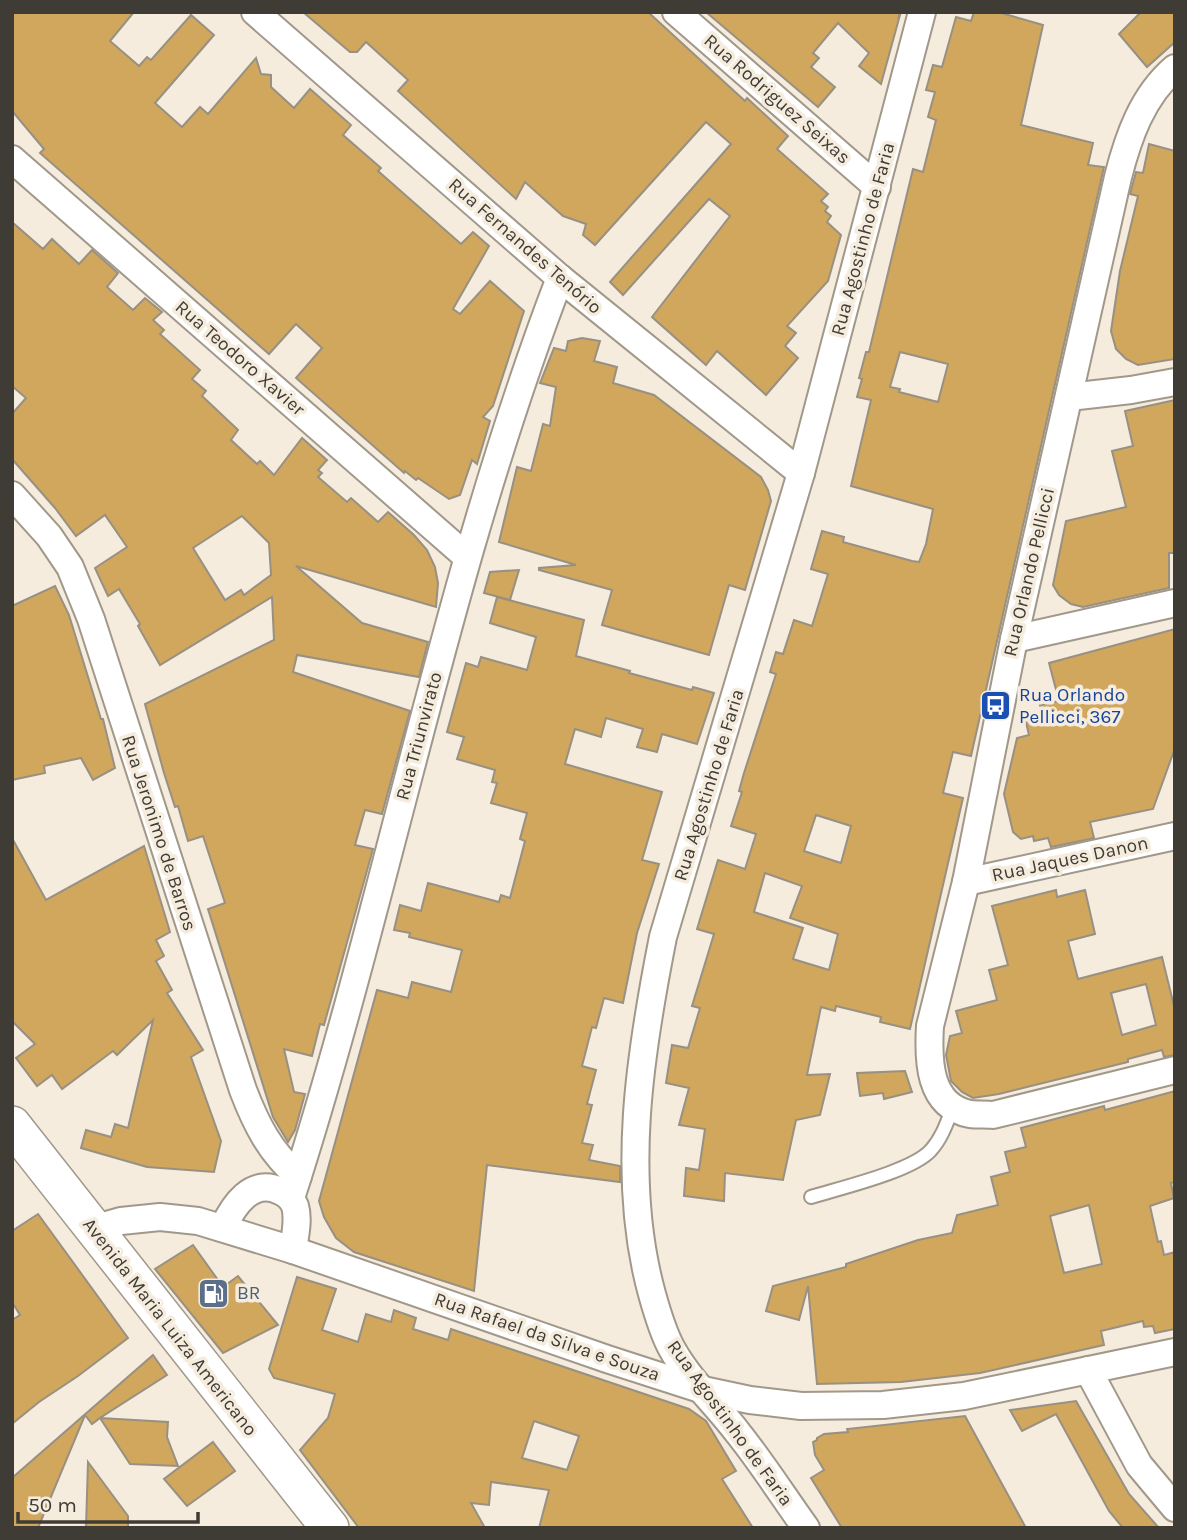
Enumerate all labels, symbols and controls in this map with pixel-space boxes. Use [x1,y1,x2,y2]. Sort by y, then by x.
street label: Rua Rodriguez Seixas [699,30,855,168]
street label: Rua Agostinho de Faria [827,140,899,338]
street label: Rua Fernandes Tenório [444,174,606,318]
street label: Rua Teodoro Xavier [171,296,309,420]
street label: Rua Orlando Pellicci [999,485,1059,659]
street label: Rua Triunvirato [391,669,447,803]
place label: Rua Orlando Pellicci, 367 [1019,684,1125,728]
street label: Rua Agostinho de Faria [669,687,749,883]
bus stop icon: Rua Orlando Pellicci, 367 [979,689,1013,723]
street label: Rua Jeronimo de Barros [117,732,201,934]
street label: Rua Jaques Danon [990,832,1150,886]
street label: Avenida Maria Luiza Americano [78,1214,262,1440]
fuel station icon: BR [197,1276,231,1310]
place label: BR [237,1282,260,1304]
street label: Rua Rafael da Silva e Souza [431,1288,663,1386]
street label: Rua Agostinho de Faria [663,1336,797,1510]
scale bar [18,1480,198,1524]
text: 50 m [28,1493,77,1517]

